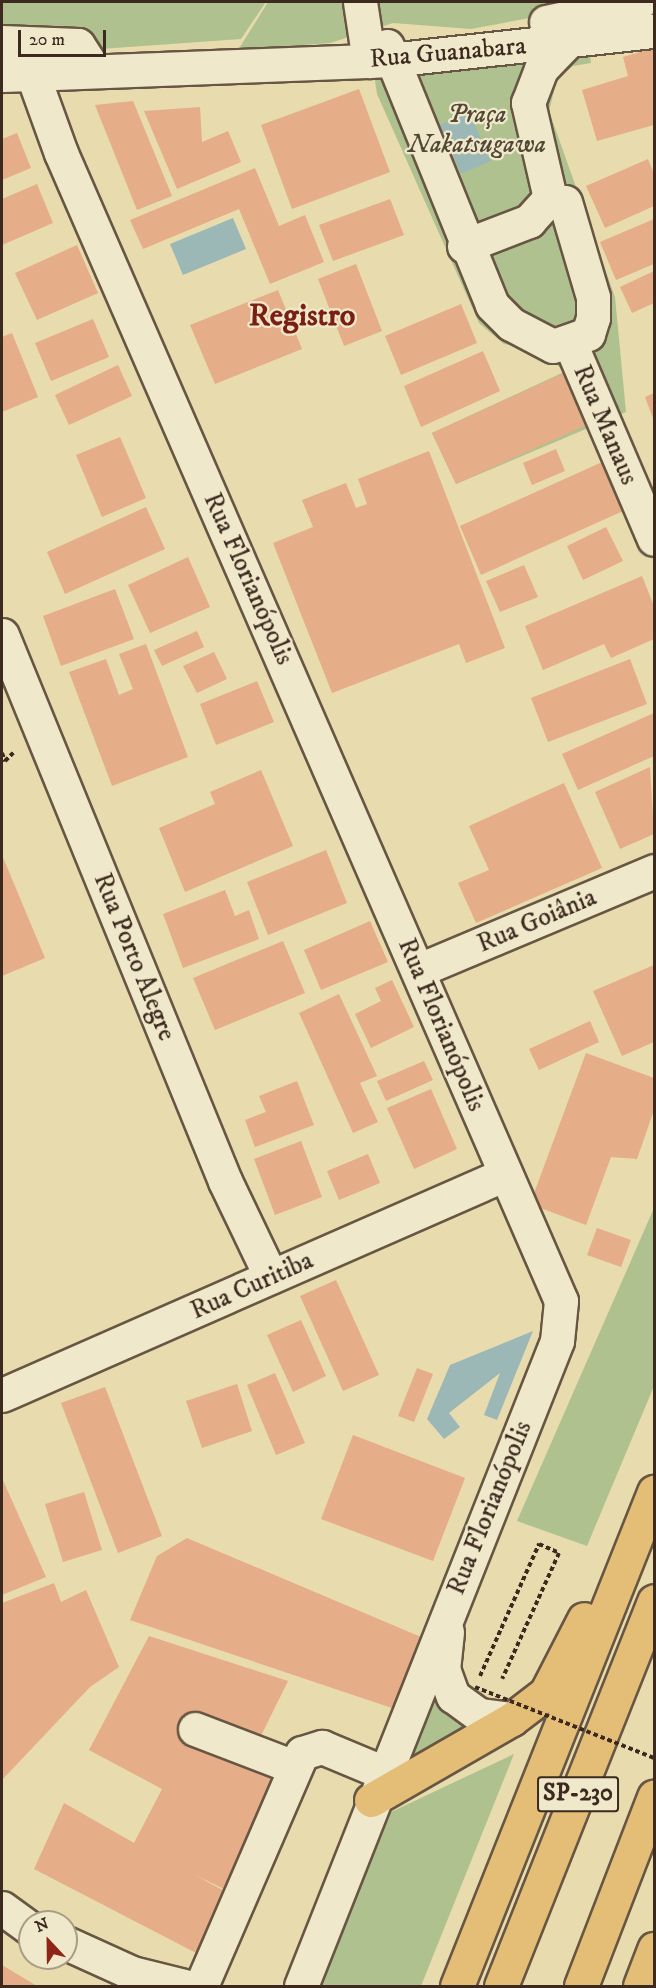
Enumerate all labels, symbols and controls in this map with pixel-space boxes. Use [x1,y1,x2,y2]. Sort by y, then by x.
scale bar [21,18,110,56]
text: 20 m [29,29,65,51]
street label: Rua Guanabara [369,31,527,75]
park label: Praça Nakatsugawa [408,99,546,160]
district label: Registro [249,297,355,335]
street label: Rua Manaus [566,360,644,490]
street label: Rua Florianópolis [196,488,300,670]
street label: Rua Porto Alegre [86,869,182,1045]
street label: Rua Goiânia [473,882,601,960]
street label: Rua Florianópolis [390,934,492,1116]
street label: Rua Curitiba [186,1245,318,1327]
street label: Rua Florianópolis [441,1416,539,1600]
road number: SP-230 [536,1773,620,1815]
north arrow [18,1910,78,1970]
text: N [32,1913,52,1937]

